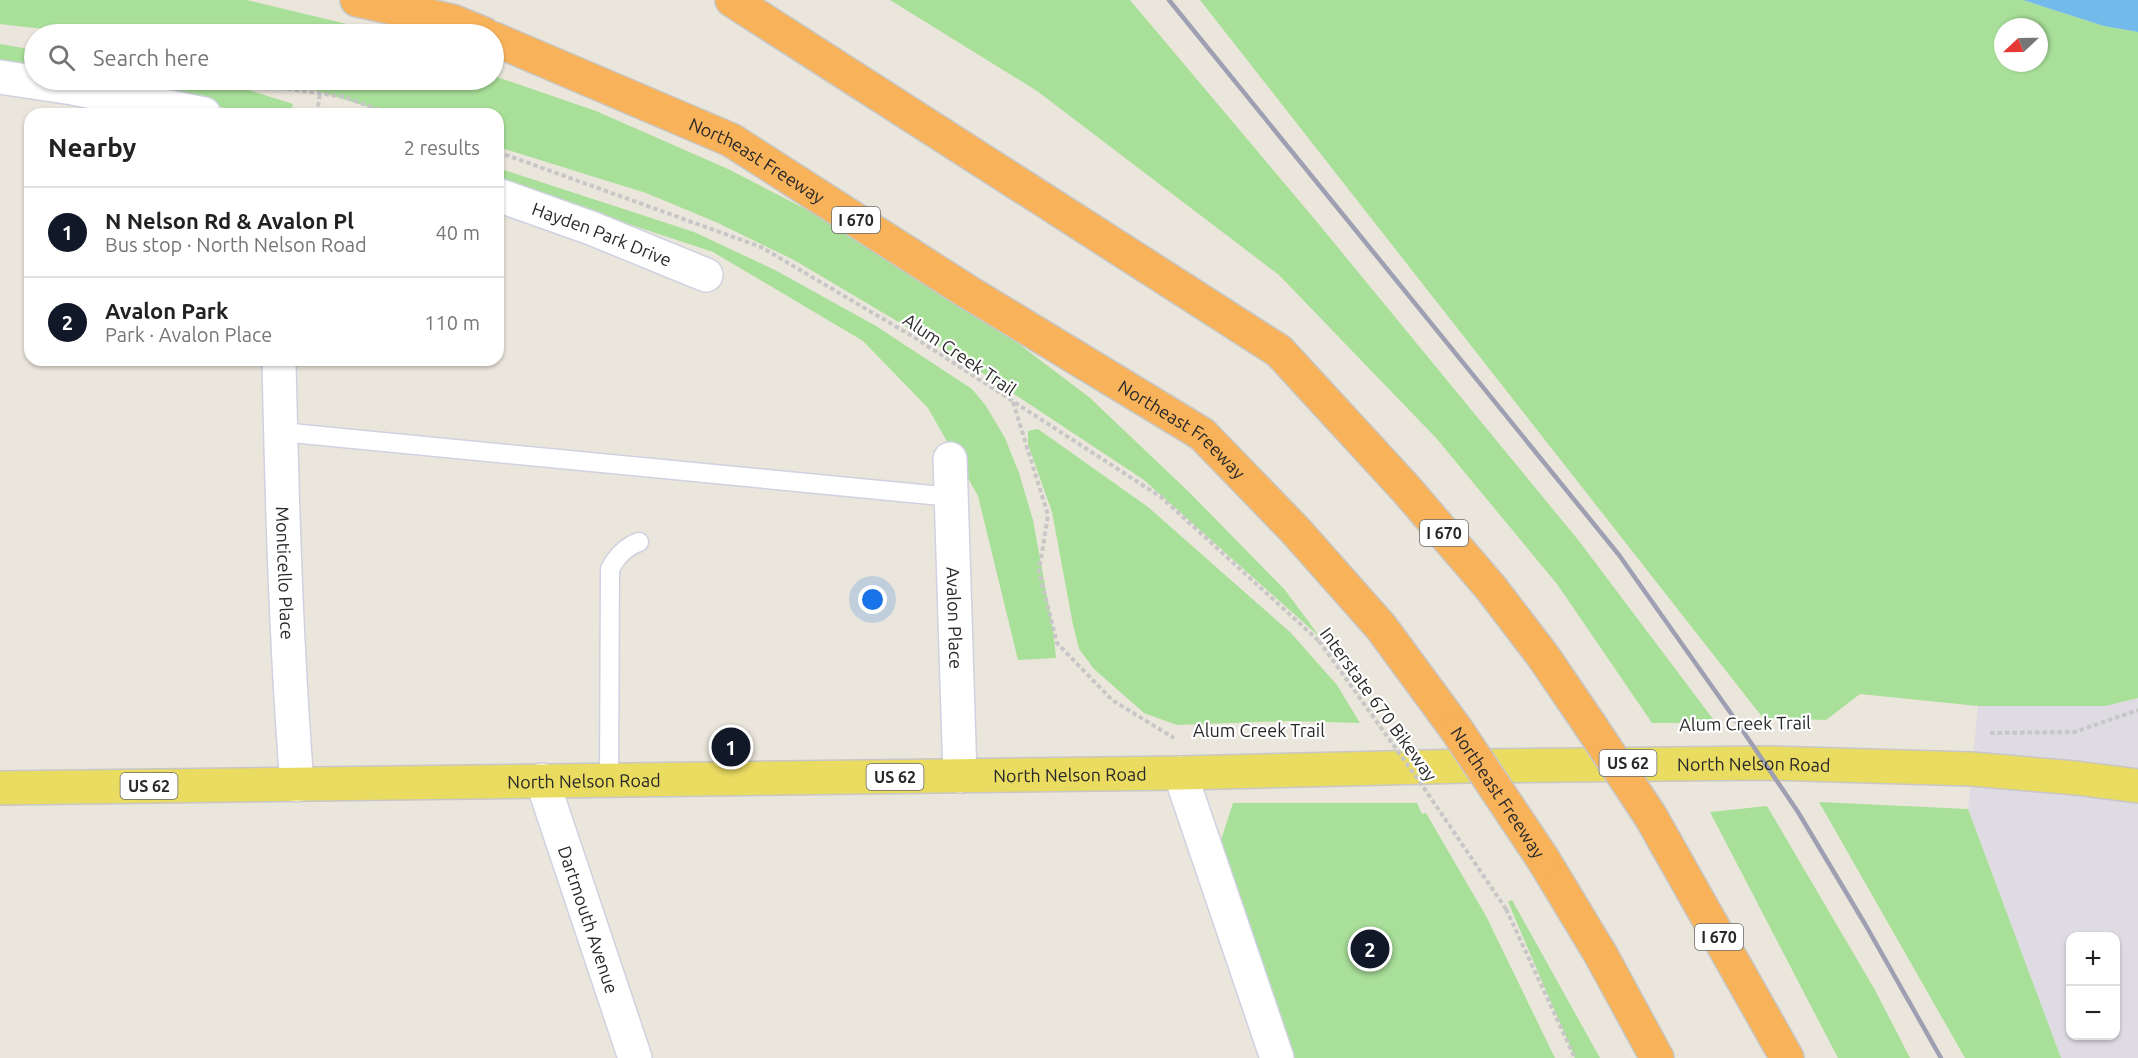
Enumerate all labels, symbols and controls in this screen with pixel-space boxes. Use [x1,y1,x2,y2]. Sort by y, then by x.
north arrow [1994,18,2048,72]
search box [24,24,504,90]
icon: search [45,41,78,74]
text: Search here [93,45,209,70]
street label: Northeast Freeway [686,113,829,208]
text: Nearby [48,133,136,162]
text: 2 results [404,136,480,159]
street label: Hayden Park Drive [530,198,675,270]
road number: I 670 [832,207,880,233]
text: N Nelson Rd & Avalon Pl [105,208,354,233]
text: 1 [62,221,73,244]
text: 40 m [436,221,480,244]
text: Bus stop · North Nelson Road [105,233,367,256]
text: Avalon Park [105,298,228,323]
street label: Alum Creek Trail [900,309,1020,399]
text: 2 [62,311,73,334]
text: 110 m [424,311,480,334]
text: Park · Avalon Place [105,323,272,346]
street label: Northeast Freeway [1115,376,1250,483]
street label: Monticello Place [273,506,298,640]
road number: I 670 [1420,520,1468,546]
street label: Avalon Place [943,567,967,669]
your location [858,585,887,614]
street label: Interstate 670 Bikeway [1317,623,1442,785]
street label: Alum Creek Trail [1679,712,1811,734]
street label: Alum Creek Trail [1193,720,1325,740]
street label: Northeast Freeway [1447,723,1549,862]
pin: 1 [712,724,750,770]
road number: US 62 [1600,750,1656,776]
street label: North Nelson Road [1677,753,1831,775]
street label: North Nelson Road [993,763,1147,785]
road number: US 62 [866,764,924,790]
street label: North Nelson Road [507,770,661,792]
road number: US 62 [120,773,178,799]
street label: Dartmouth Avenue [555,843,623,996]
road number: I 670 [1695,924,1743,950]
pin: 2 [1350,926,1390,972]
map controls [2066,932,2120,1040]
button: + [2066,932,2120,986]
button: − [2066,986,2120,1040]

